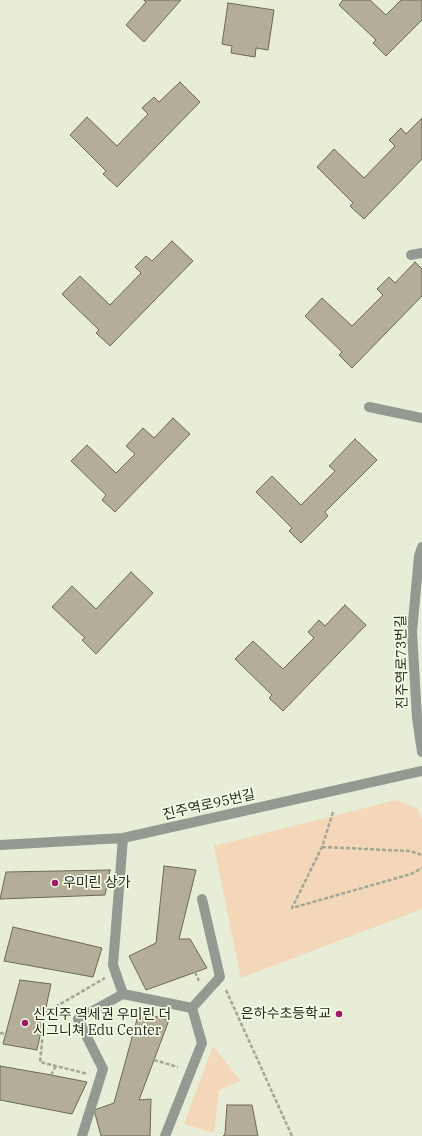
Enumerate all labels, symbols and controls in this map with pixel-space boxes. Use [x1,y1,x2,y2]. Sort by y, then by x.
street label: 진주역로73번길 [393,615,411,709]
street label: 진주역로95번길 [161,786,257,824]
place label: 우미린 상가 [63,875,131,891]
marker: 우미린 상가 [50,878,60,888]
place label: 은하수초등학교 [241,1006,331,1022]
place label: 신진주 역세권 우미린 더 시그니쳐 Edu Center [33,1007,172,1040]
marker: 은하수초등학교 [334,1009,344,1019]
marker: 신진주 역세권 우미린 더 시그니쳐 Edu Center [20,1018,30,1028]

